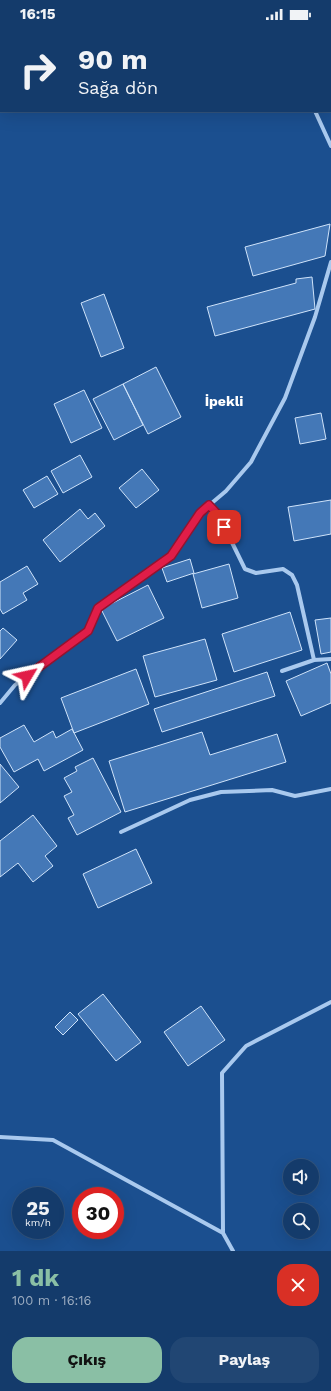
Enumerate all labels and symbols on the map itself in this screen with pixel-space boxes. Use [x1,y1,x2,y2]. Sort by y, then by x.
district label: İpekli [205,393,243,409]
pin [207,510,241,544]
position arrow [6,655,48,697]
speed limit sign: 30 [72,1187,124,1239]

